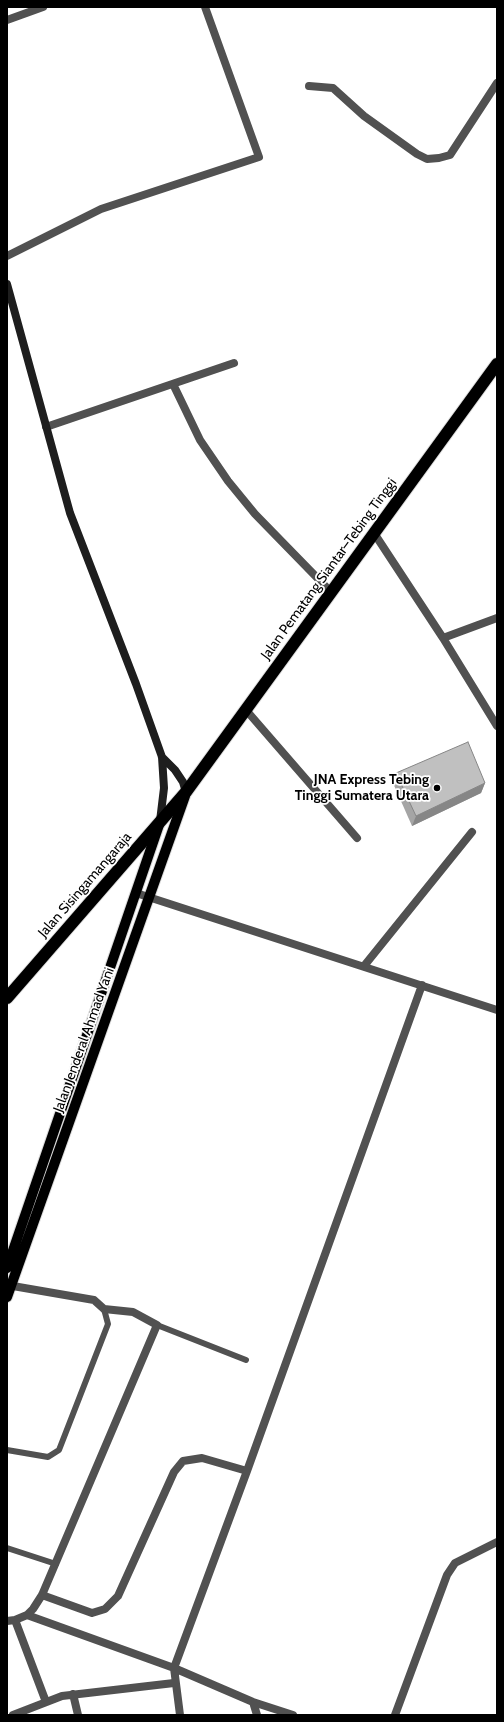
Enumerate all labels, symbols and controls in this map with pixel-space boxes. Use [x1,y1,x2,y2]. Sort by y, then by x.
street label: Jalan Pematang Siantar–Tebing Tinggi [258,475,400,663]
place label: JNA Express Tebing Tinggi Sumatera Utara [295,772,429,804]
marker: JNA Express Tebing Tinggi Sumatera Utara [432,783,442,793]
street label: Jalan Sisingamangaraja [35,829,135,941]
street label: Jalan Jenderal Ahmad Yani [50,965,118,1115]

